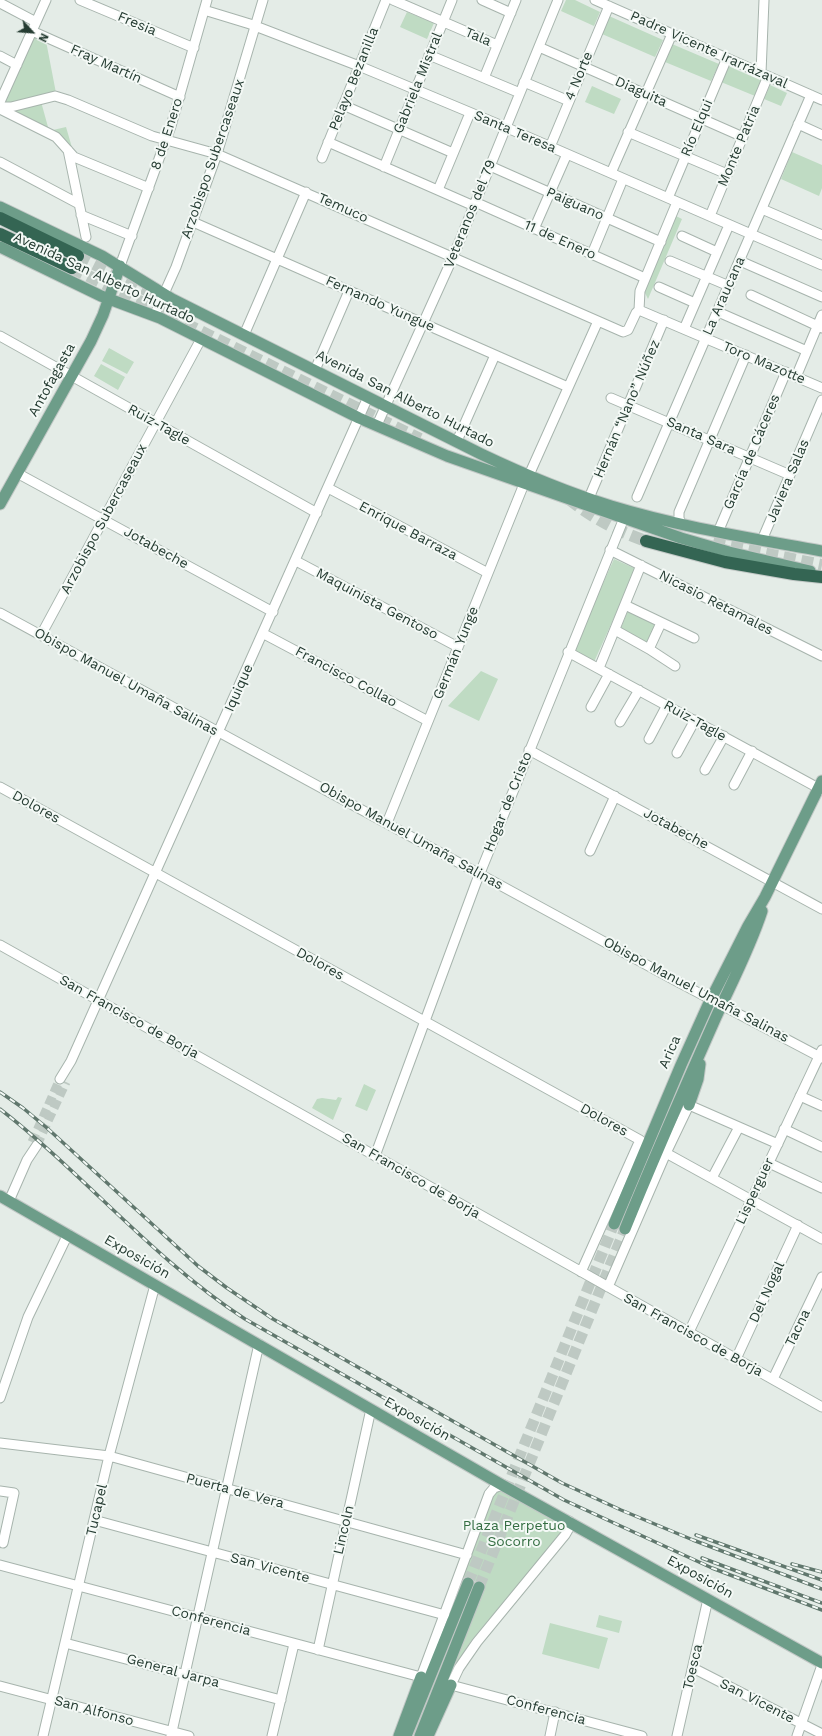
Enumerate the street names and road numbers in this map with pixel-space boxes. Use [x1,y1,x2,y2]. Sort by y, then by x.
street label: Fresia [115,8,159,40]
street label: Padre Vicente Irarrázaval [628,8,790,92]
street label: Tala [462,24,494,50]
street label: Pelayo Bezanilla [326,25,382,133]
street label: Gabriela Mistral [390,30,446,136]
street label: Fray Martín [68,41,144,87]
street label: 4 Norte [561,49,597,103]
street label: Diaguita [612,73,670,111]
street label: Arzobispo Subercaseaux [178,77,248,241]
street label: 8 de Enero [147,96,187,172]
street label: Río Elqui [677,97,717,159]
street label: Monte Patria [714,103,764,189]
street label: Santa Teresa [471,107,559,157]
street label: Veteranos del 79 [441,157,499,271]
street label: Paiguano [544,184,606,224]
street label: Temuco [315,190,371,226]
street label: 11 de Enero [521,217,599,263]
street label: Avenida San Alberto Hurtado [11,229,197,327]
street label: La Araucana [699,254,749,338]
street label: Fernando Yungue [323,272,437,336]
street label: Hernán “Nano” Núñez [590,337,664,481]
street label: Toro Mazotte [720,338,808,388]
street label: Antofagasta [25,340,79,420]
street label: Avenida San Alberto Hurtado [313,347,497,451]
street label: García de Cáceres [720,392,784,512]
street label: Ruiz-Tagle [125,401,193,449]
street label: Santa Sara [664,413,738,459]
street label: Javiera Salas [763,437,813,525]
street label: Arzobispo Subercaseaux [57,441,151,597]
street label: Enrique Barraza [356,498,460,564]
street label: Jotabeche [121,523,191,573]
street label: Maquinista Gentoso [313,565,441,643]
street label: Nicasio Retamales [656,567,776,639]
street label: Germán Yunge [430,604,482,702]
street label: Obispo Manuel Umaña Salinas [31,624,221,740]
street label: Francisco Collao [292,643,400,711]
street label: Iquique [221,661,257,715]
street label: Ruiz-Tagle [661,697,729,745]
street label: Hogar de Cristo [480,749,536,855]
street label: Obispo Manuel Umaña Salinas [316,778,506,894]
street label: Dolores [9,787,63,827]
street label: Jotabeche [641,805,711,853]
street label: Obispo Manuel Umaña Salinas [600,934,792,1046]
street label: Dolores [293,944,347,984]
street label: San Francisco de Borja [56,972,202,1062]
street label: Arica [655,1033,685,1071]
street label: Dolores [577,1100,631,1140]
street label: San Francisco de Borja [339,1130,483,1222]
street label: Lisperguer [732,1155,778,1227]
street label: Exposición [101,1231,173,1283]
street label: Del Nogal [746,1259,788,1325]
street label: San Francisco de Borja [620,1290,766,1380]
street label: Tacna [782,1307,814,1349]
street label: Exposición [381,1393,453,1445]
street label: Puerta de Vera [184,1470,286,1512]
street label: Tucapel [83,1482,111,1538]
street label: Lincoln [330,1504,358,1556]
street label: San Vicente [229,1549,311,1587]
street label: Exposición [664,1552,736,1602]
street label: Conferencia [169,1602,253,1640]
street label: Toesca [680,1642,706,1692]
street label: General Jarpa [125,1651,221,1691]
street label: San Vicente [717,1675,797,1727]
street label: Conferencia [504,1691,588,1729]
street label: San Alfonso [52,1692,136,1730]

